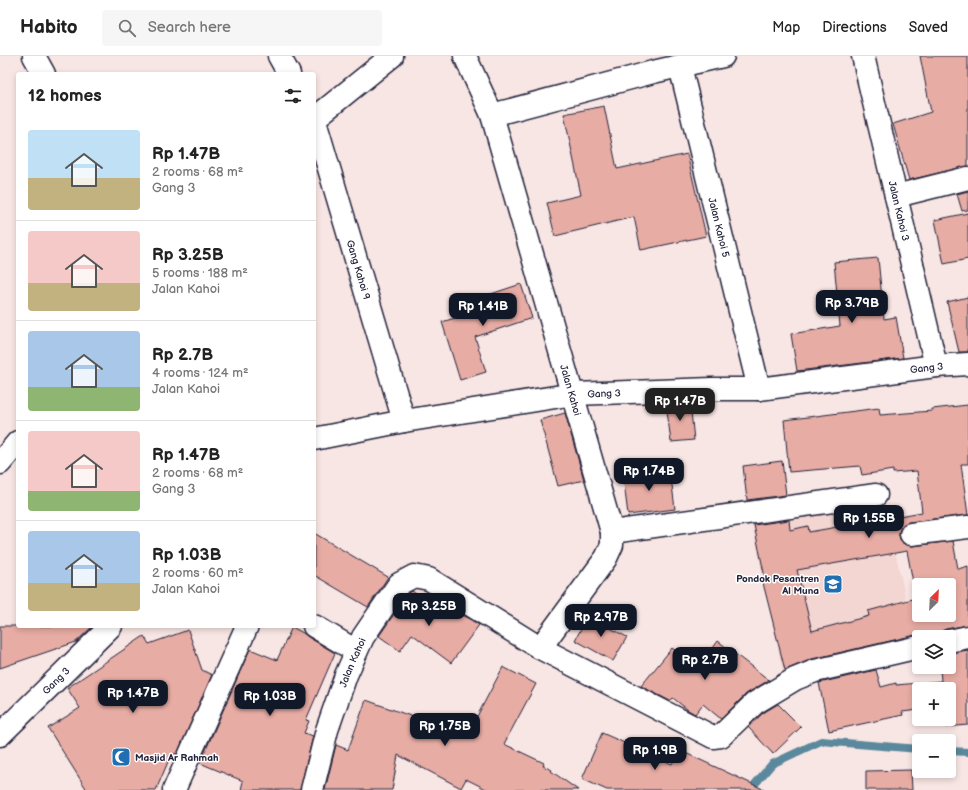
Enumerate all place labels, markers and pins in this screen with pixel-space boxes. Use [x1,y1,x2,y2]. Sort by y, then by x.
pin: Rp 3.79B [811,290,893,324]
pin: Rp 1.41B [442,293,524,327]
pin: Rp 1.47B [639,388,721,422]
pin: Rp 1.74B [608,458,690,492]
pin: Rp 1.55B [828,505,910,539]
place label: Pondok Pesantren Al Muna [736,573,819,597]
school or university icon: Pondok Pesantren Al Muna [822,573,844,595]
pin: Rp 3.25B [388,593,470,627]
pin: Rp 2.97B [560,604,642,638]
pin: Rp 2.7B [668,647,742,681]
pin: Rp 1.47B [92,680,174,714]
pin: Rp 1.03B [229,683,311,717]
pin: Rp 1.75B [404,713,486,747]
pin: Rp 1.9B [618,737,692,771]
mosque icon: Masjid Ar Rahmah [110,746,132,768]
place label: Masjid Ar Rahmah [135,752,218,764]

